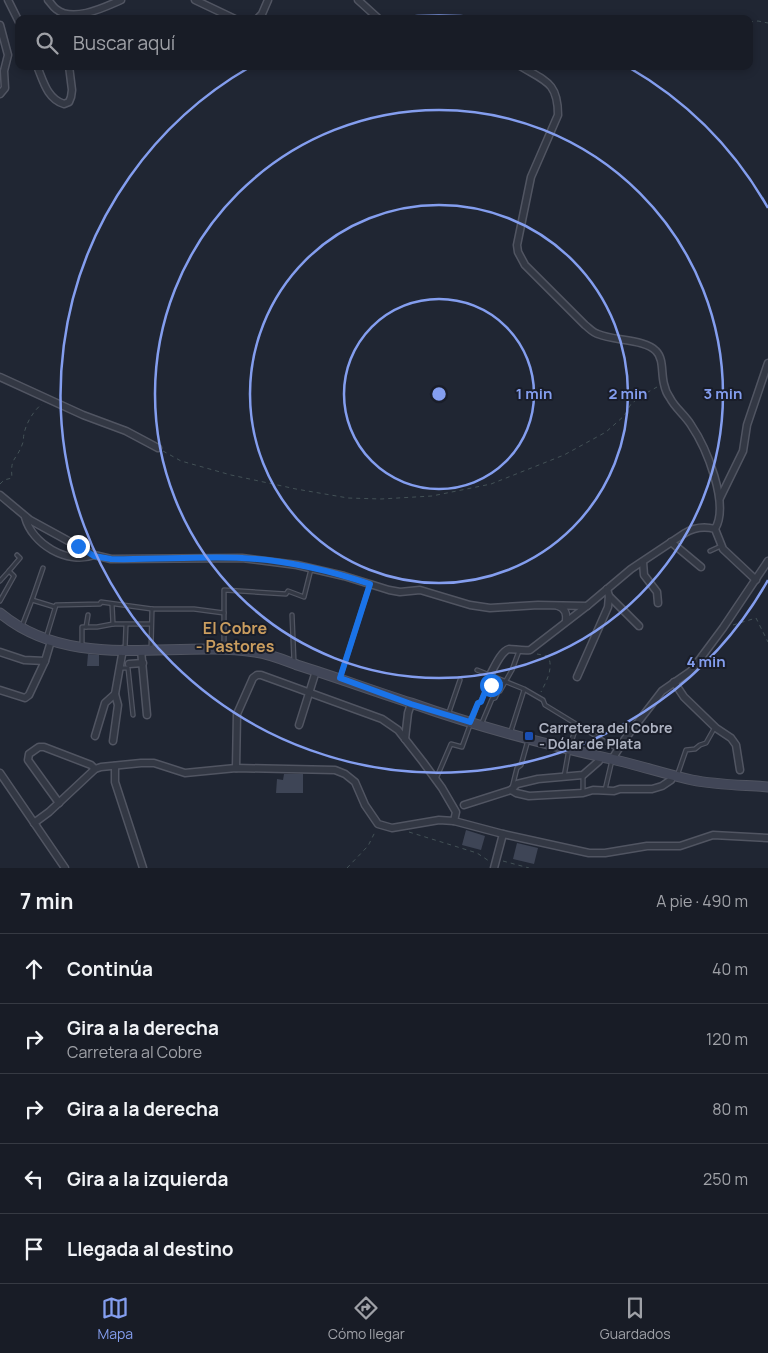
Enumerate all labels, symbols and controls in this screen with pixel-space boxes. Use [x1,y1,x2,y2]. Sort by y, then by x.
search box [15,15,753,70]
icon: search [33,29,61,57]
text: Buscar aquí [73,30,175,56]
text: 1 min [516,383,552,404]
text: 2 min [608,383,648,404]
text: 3 min [704,383,742,404]
centre of rings [430,385,448,403]
route end [67,535,90,558]
district label: El Cobre - Pastores [196,617,275,657]
text: 4 min [686,651,726,672]
route start [480,674,503,697]
place label: Carretera del Cobre - Dólar de Plata [539,718,673,753]
marker: Carretera del Cobre - Dólar de Plata [523,730,535,742]
text: 7 min [20,887,73,915]
text: A pie · 490 m [656,890,748,912]
icon: ahead [20,955,48,983]
text: Continúa [67,956,153,982]
text: 40 m [712,958,748,980]
text: Gira a la derecha [67,1015,219,1041]
icon: right [20,1025,48,1053]
text: 120 m [706,1028,748,1050]
text: Carretera al Cobre [67,1041,202,1063]
icon: right [20,1095,48,1123]
text: Gira a la derecha [67,1096,219,1122]
text: 80 m [712,1098,748,1120]
icon: left [20,1165,48,1193]
text: Gira a la izquierda [67,1166,228,1192]
text: 250 m [703,1168,748,1190]
icon: arrive [20,1235,48,1263]
text: Llegada al destino [67,1236,234,1262]
tab: Mapa [97,1294,133,1343]
tab: Cómo llegar [328,1294,405,1343]
tab: Guardados [600,1294,671,1343]

